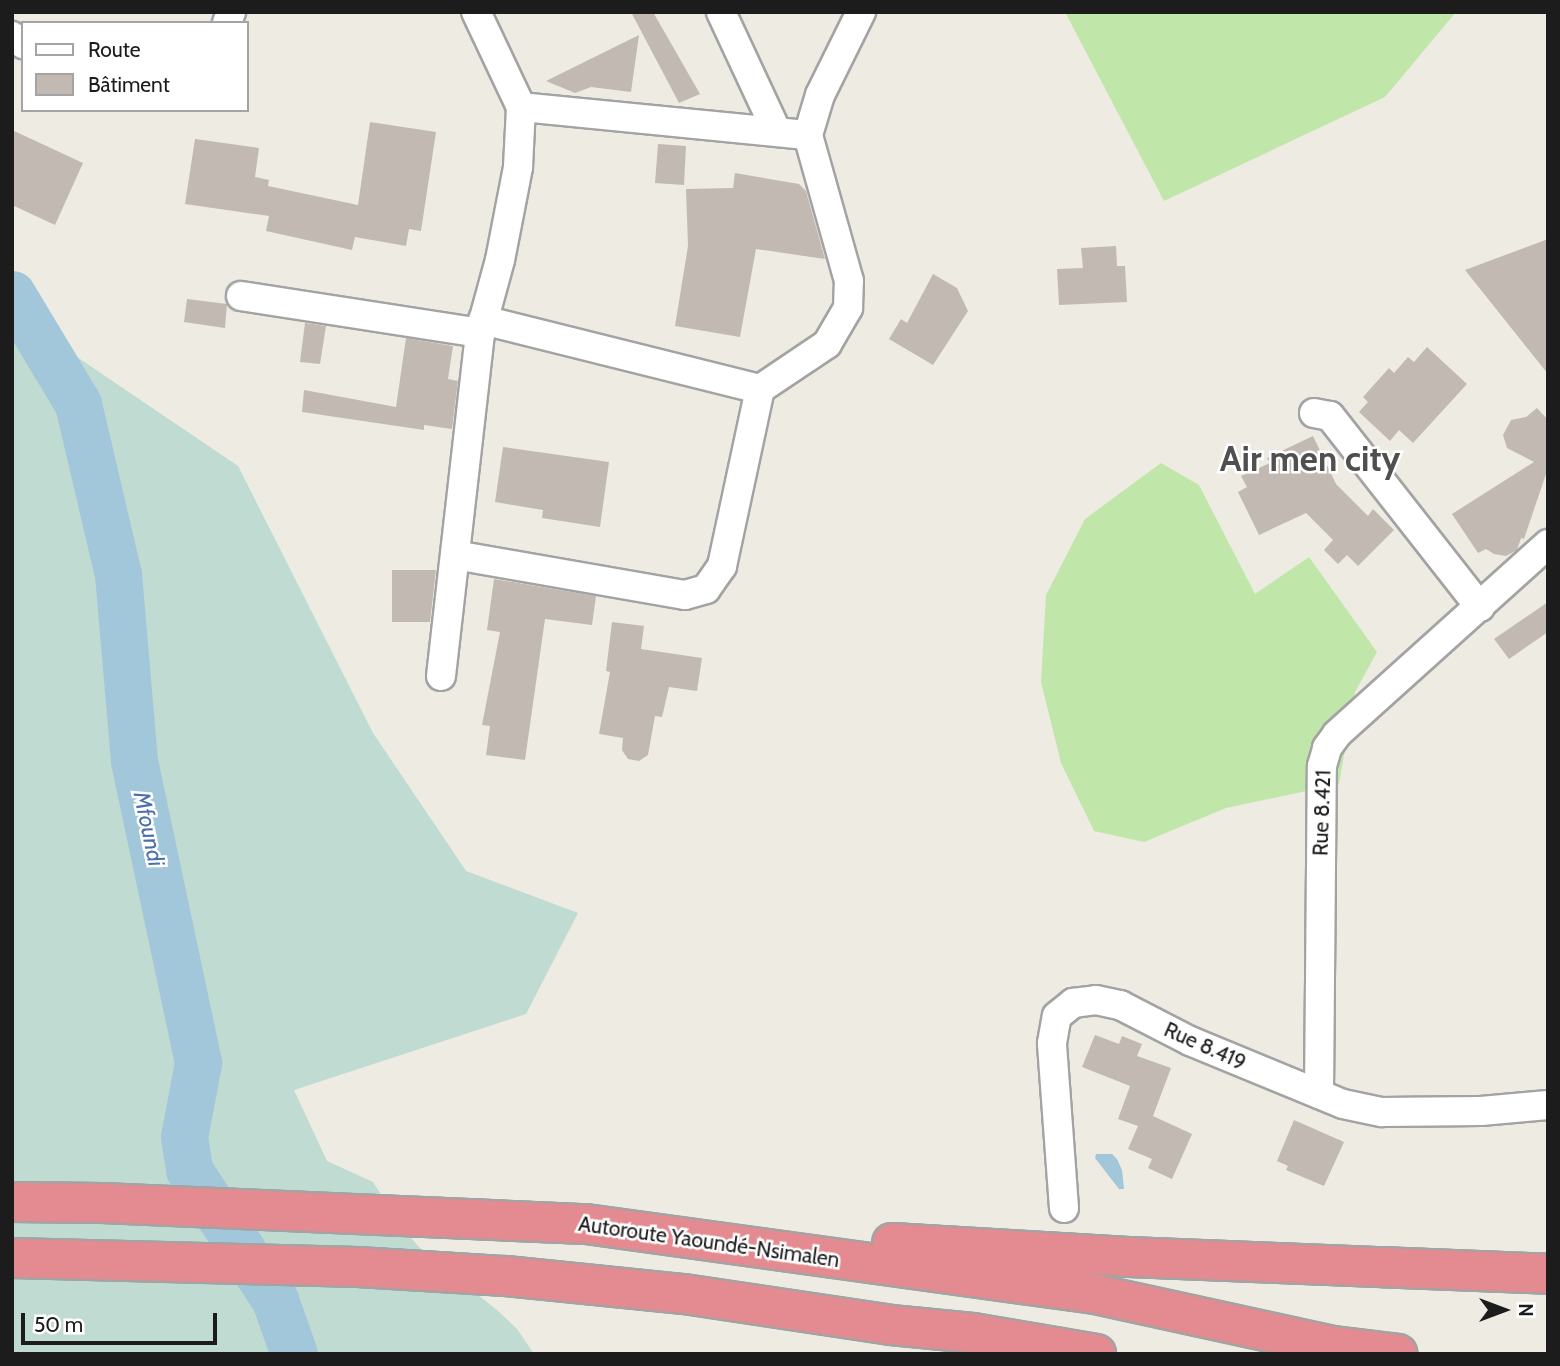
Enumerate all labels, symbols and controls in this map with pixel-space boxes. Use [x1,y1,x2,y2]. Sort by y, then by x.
legend [21,21,248,112]
text: Route [88,37,141,62]
text: Bâtiment [88,72,170,97]
district label: Air men city [1220,438,1400,480]
street label: Rue 8.421 [1308,770,1336,856]
water label: Mfoundi [128,789,170,869]
street label: Rue 8.419 [1160,1017,1250,1075]
street label: Autoroute Yaoundé-Nsimalen [577,1211,841,1273]
north arrow [1469,1275,1539,1345]
scale bar [24,1300,220,1344]
text: N [1514,1303,1537,1317]
text: 50 m [34,1312,83,1337]

